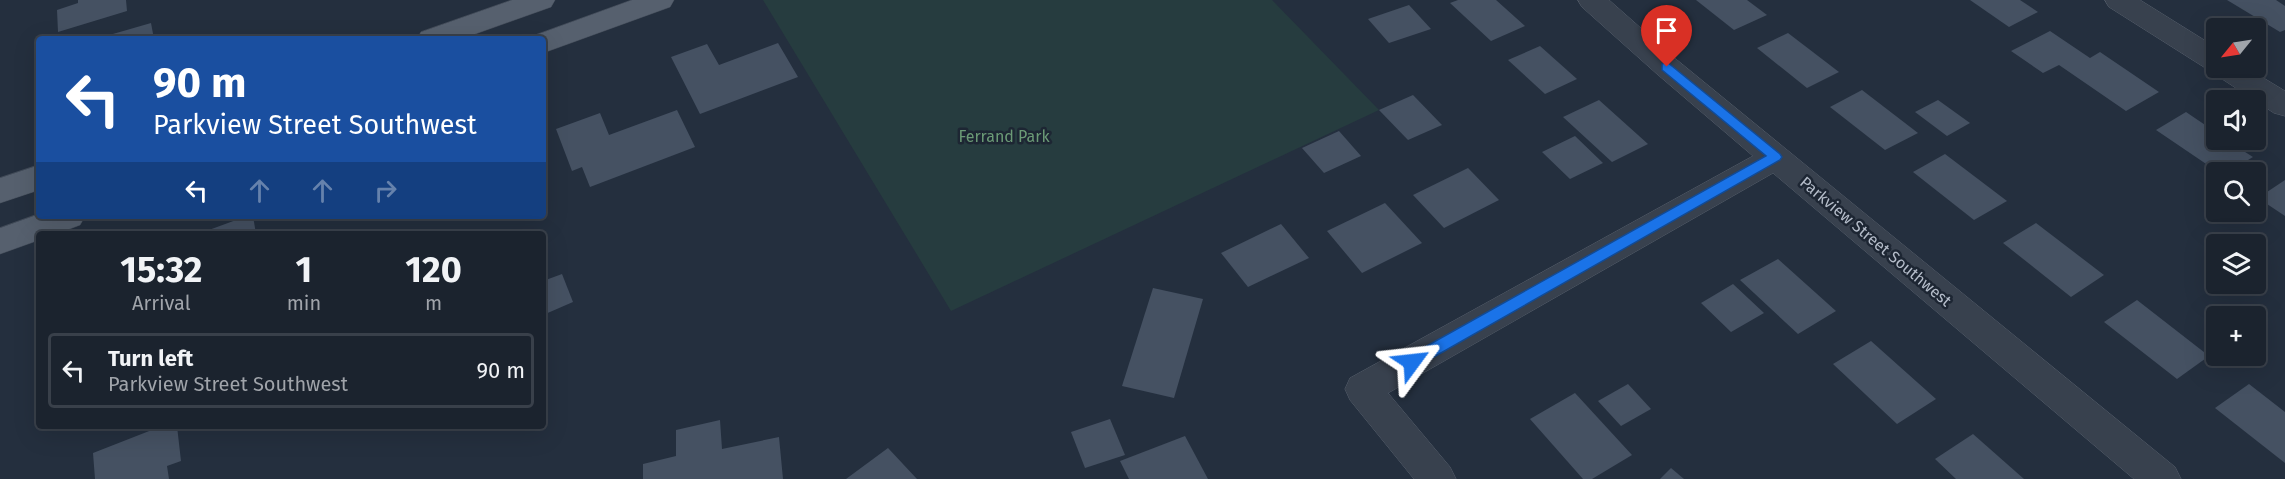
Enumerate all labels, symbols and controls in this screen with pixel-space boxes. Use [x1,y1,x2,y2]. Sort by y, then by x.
pin [1641,5,1692,67]
icon: arrive [1650,14,1683,47]
north arrow [2206,18,2266,78]
map controls [2206,18,2266,366]
text: 90 m [153,58,247,108]
icon: left [54,60,132,138]
button: sound [2206,90,2266,150]
text: Parkview Street Southwest [153,109,477,141]
park label: Ferrand Park [958,127,1050,146]
button: search [2206,162,2266,222]
street label: Parkview Street Southwest [1796,172,1955,310]
icon: left [180,174,213,207]
icon: ahead [243,174,276,207]
icon: ahead [306,174,339,207]
icon: right [369,174,402,207]
button: layers [2206,234,2266,294]
text: 15:32 [120,248,202,292]
text: 1 [296,248,312,292]
text: 120 [405,248,462,292]
text: Arrival [132,291,191,315]
text: min [287,291,321,315]
text: m [425,291,442,315]
button: + [2206,306,2266,366]
position arrow [1380,330,1444,394]
text: Turn left [108,345,193,372]
icon: left [57,354,90,387]
text: 90 m [476,357,525,384]
text: Parkview Street Southwest [108,372,348,396]

